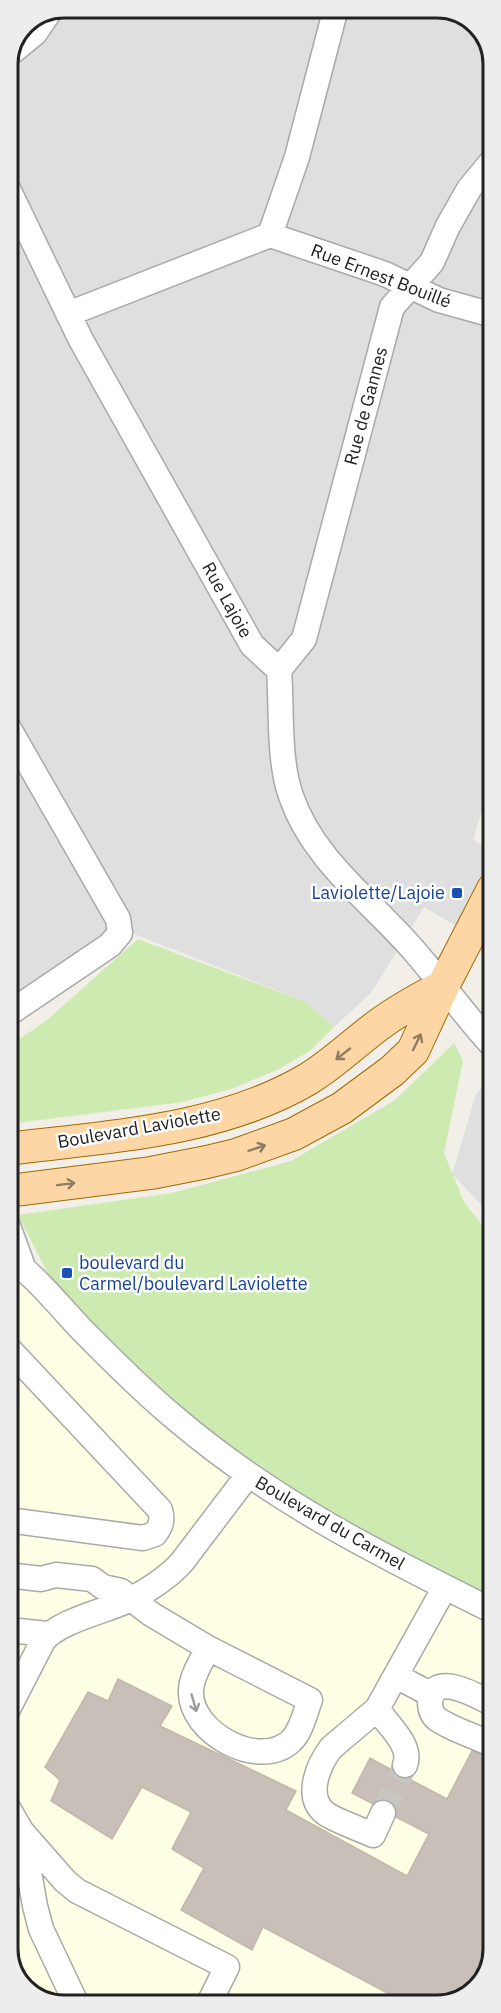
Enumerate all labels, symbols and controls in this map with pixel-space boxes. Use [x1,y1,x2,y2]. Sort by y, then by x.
street label: Rue Ernest Bouillé [308,238,455,313]
street label: Rue de Gannes [339,344,392,468]
street label: Rue Lajoie [197,558,258,642]
place label: Laviolette/Lajoie [312,881,445,904]
marker: Laviolette/Lajoie [450,886,464,900]
one-way arrow [412,1034,424,1052]
one-way arrow [335,1048,351,1061]
street label: Boulevard Laviolette [56,1102,222,1153]
one-way arrow [247,1141,266,1152]
one-way arrow [56,1178,76,1189]
place label: boulevard du Carmel/boulevard Laviolette [79,1251,308,1295]
marker: boulevard du Carmel/boulevard Laviolette [60,1266,74,1280]
street label: Boulevard du Carmel [251,1470,409,1575]
one-way arrow [189,1693,200,1712]

